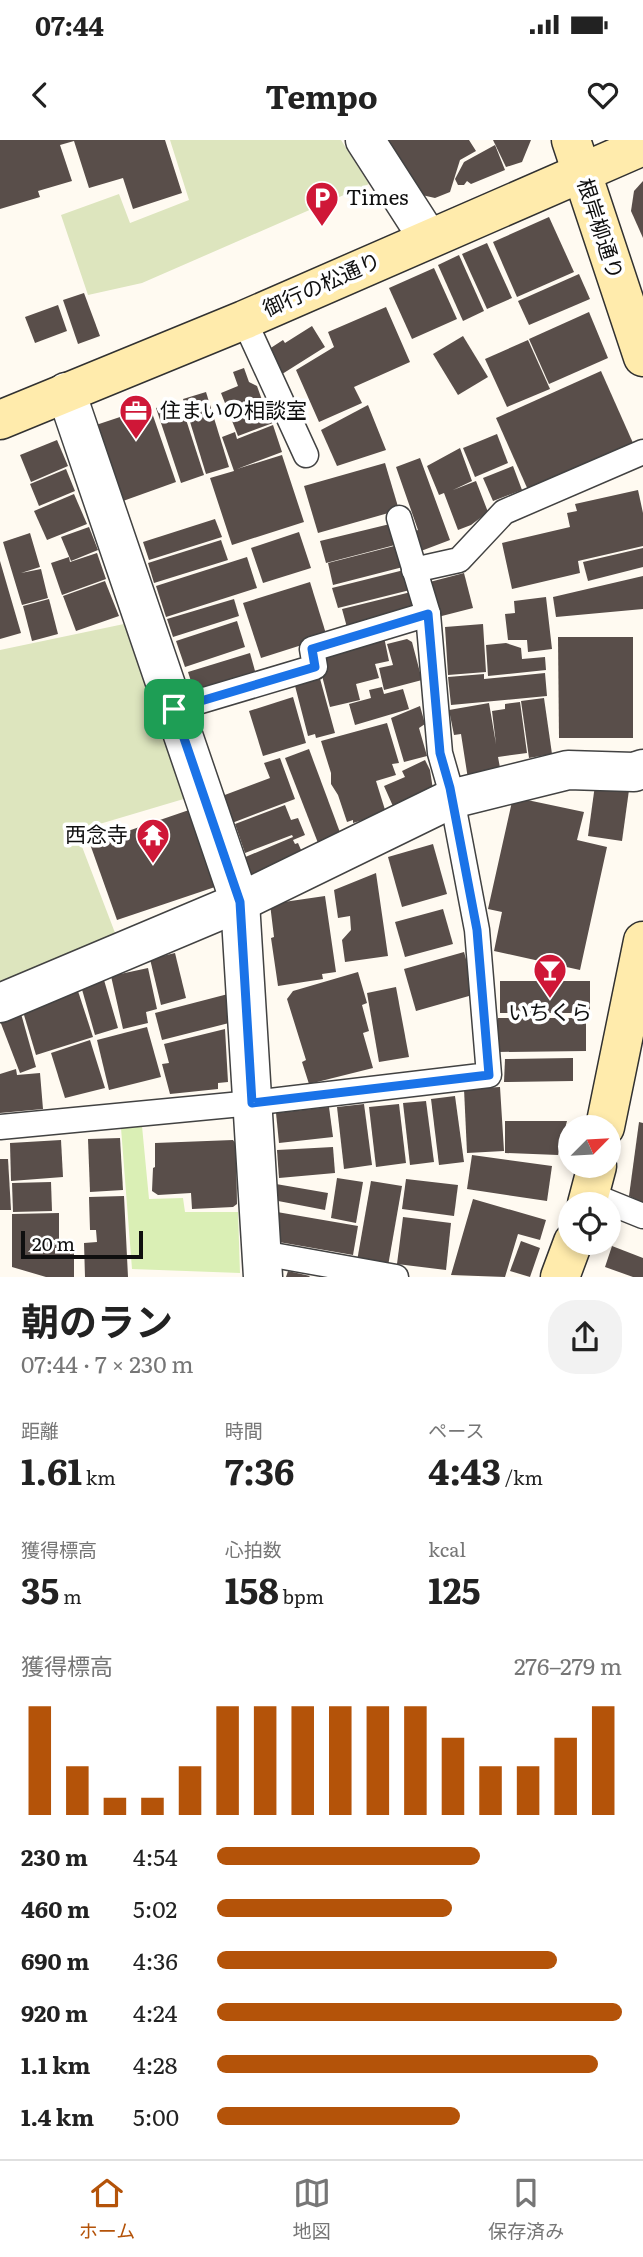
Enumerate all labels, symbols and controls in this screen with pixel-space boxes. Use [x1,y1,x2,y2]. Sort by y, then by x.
text: 07:44 [35,5,104,44]
text: Tempo [265,71,378,119]
icon: back [21,76,59,114]
icon: heart [584,76,622,114]
street label: 根岸柳通り [571,174,633,283]
parking icon: Times [303,179,341,228]
place label: Times [346,180,409,211]
street label: 御行の松通り [257,243,385,323]
office icon: 住まいの相談室 [117,392,155,441]
place label: 住まいの相談室 [160,393,307,424]
pin [144,679,204,739]
icon: arrive [155,690,193,728]
temple icon: 西念寺 [134,816,172,865]
place label: 西念寺 [65,817,128,848]
bar icon: いちくら [531,951,569,1000]
place label: いちくら [508,995,592,1026]
north arrow [558,1115,621,1178]
map controls [558,1115,621,1255]
button: locate [558,1192,621,1255]
scale bar [21,1228,144,1260]
text: 20 m [32,1229,75,1257]
text: 朝のラン [21,1291,173,1348]
button: share [548,1300,622,1374]
text: 07:44 · 7 × 230 m [21,1346,193,1380]
text: 距離 [21,1416,59,1444]
text: 時間 [225,1416,263,1444]
text: ペース [428,1416,484,1444]
text: 1.61 [21,1444,82,1496]
text: 7:36 [225,1444,294,1496]
text: 4:43 [428,1444,501,1496]
text: km [82,1463,116,1491]
text: /km [501,1463,543,1491]
text: 獲得標高 [21,1535,97,1563]
text: 心拍数 [225,1535,282,1563]
text: kcal [428,1535,466,1563]
text: 35 [21,1563,59,1615]
text: 158 [225,1563,279,1615]
text: 125 [428,1563,481,1615]
text: m [59,1582,82,1610]
text: bpm [279,1582,324,1610]
text: 獲得標高 [21,1648,113,1682]
text: 276–279 m [514,1648,622,1682]
text: 230 m [21,1839,88,1873]
text: 4:54 [133,1839,178,1873]
text: 460 m [21,1891,90,1925]
text: 5:02 [133,1891,177,1925]
text: 690 m [21,1943,89,1977]
text: 4:36 [133,1943,178,1977]
text: 920 m [21,1995,88,2029]
text: 4:24 [133,1995,177,2029]
text: 1.1 km [21,2047,91,2081]
text: 4:28 [133,2047,177,2081]
text: 1.4 km [21,2099,94,2133]
text: 5:00 [133,2099,179,2133]
tab: ホーム [79,2174,135,2244]
tab: 地図 [293,2174,331,2244]
tab: 保存済み [488,2174,564,2244]

